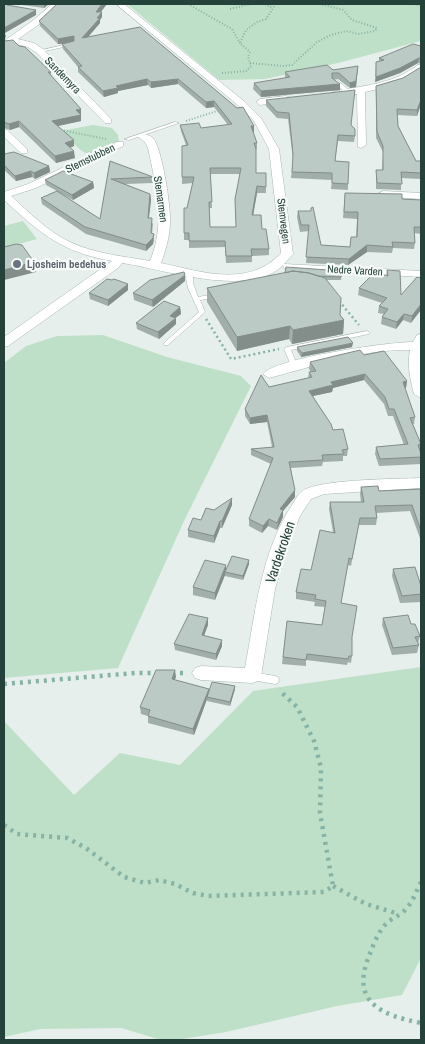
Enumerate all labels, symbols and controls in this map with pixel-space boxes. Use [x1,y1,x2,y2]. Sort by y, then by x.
street label: Sandemyra [42,54,84,96]
street label: Stemstubben [63,140,117,176]
street label: Stemarmen [151,175,171,223]
street label: Stemvegen [274,197,294,245]
place label: Ljosheim bedehus [27,257,106,271]
marker: Ljosheim bedehus [11,258,23,270]
street label: Nedre Varden [327,262,383,278]
street label: Vardekroken [261,519,299,585]

